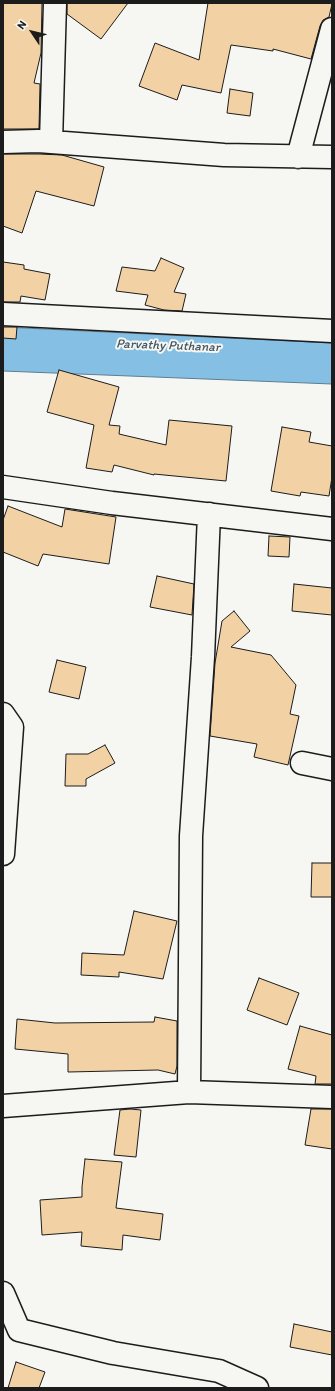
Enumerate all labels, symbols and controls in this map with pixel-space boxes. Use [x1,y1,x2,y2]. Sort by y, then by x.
north arrow [12,12,52,52]
text: N [14,18,29,32]
water label: Parvathy Puthanar [116,336,220,356]

